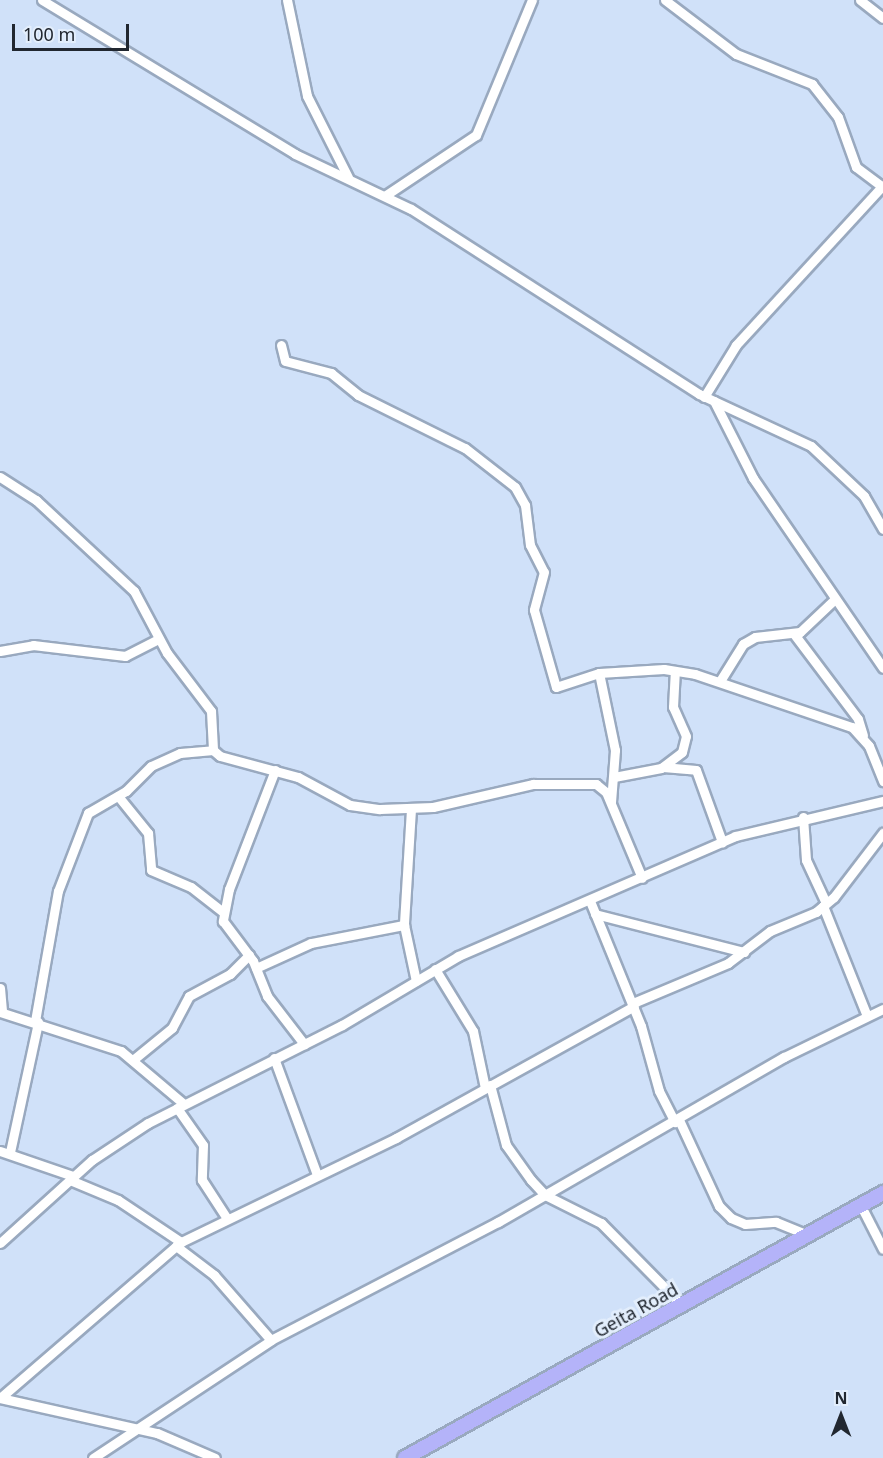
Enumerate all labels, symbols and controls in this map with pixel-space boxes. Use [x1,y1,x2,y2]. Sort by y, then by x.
scale bar [15,12,132,50]
text: 100 m [23,22,75,46]
street label: Geita Road [590,1278,682,1342]
north arrow [811,1386,871,1446]
text: N [834,1387,848,1409]

